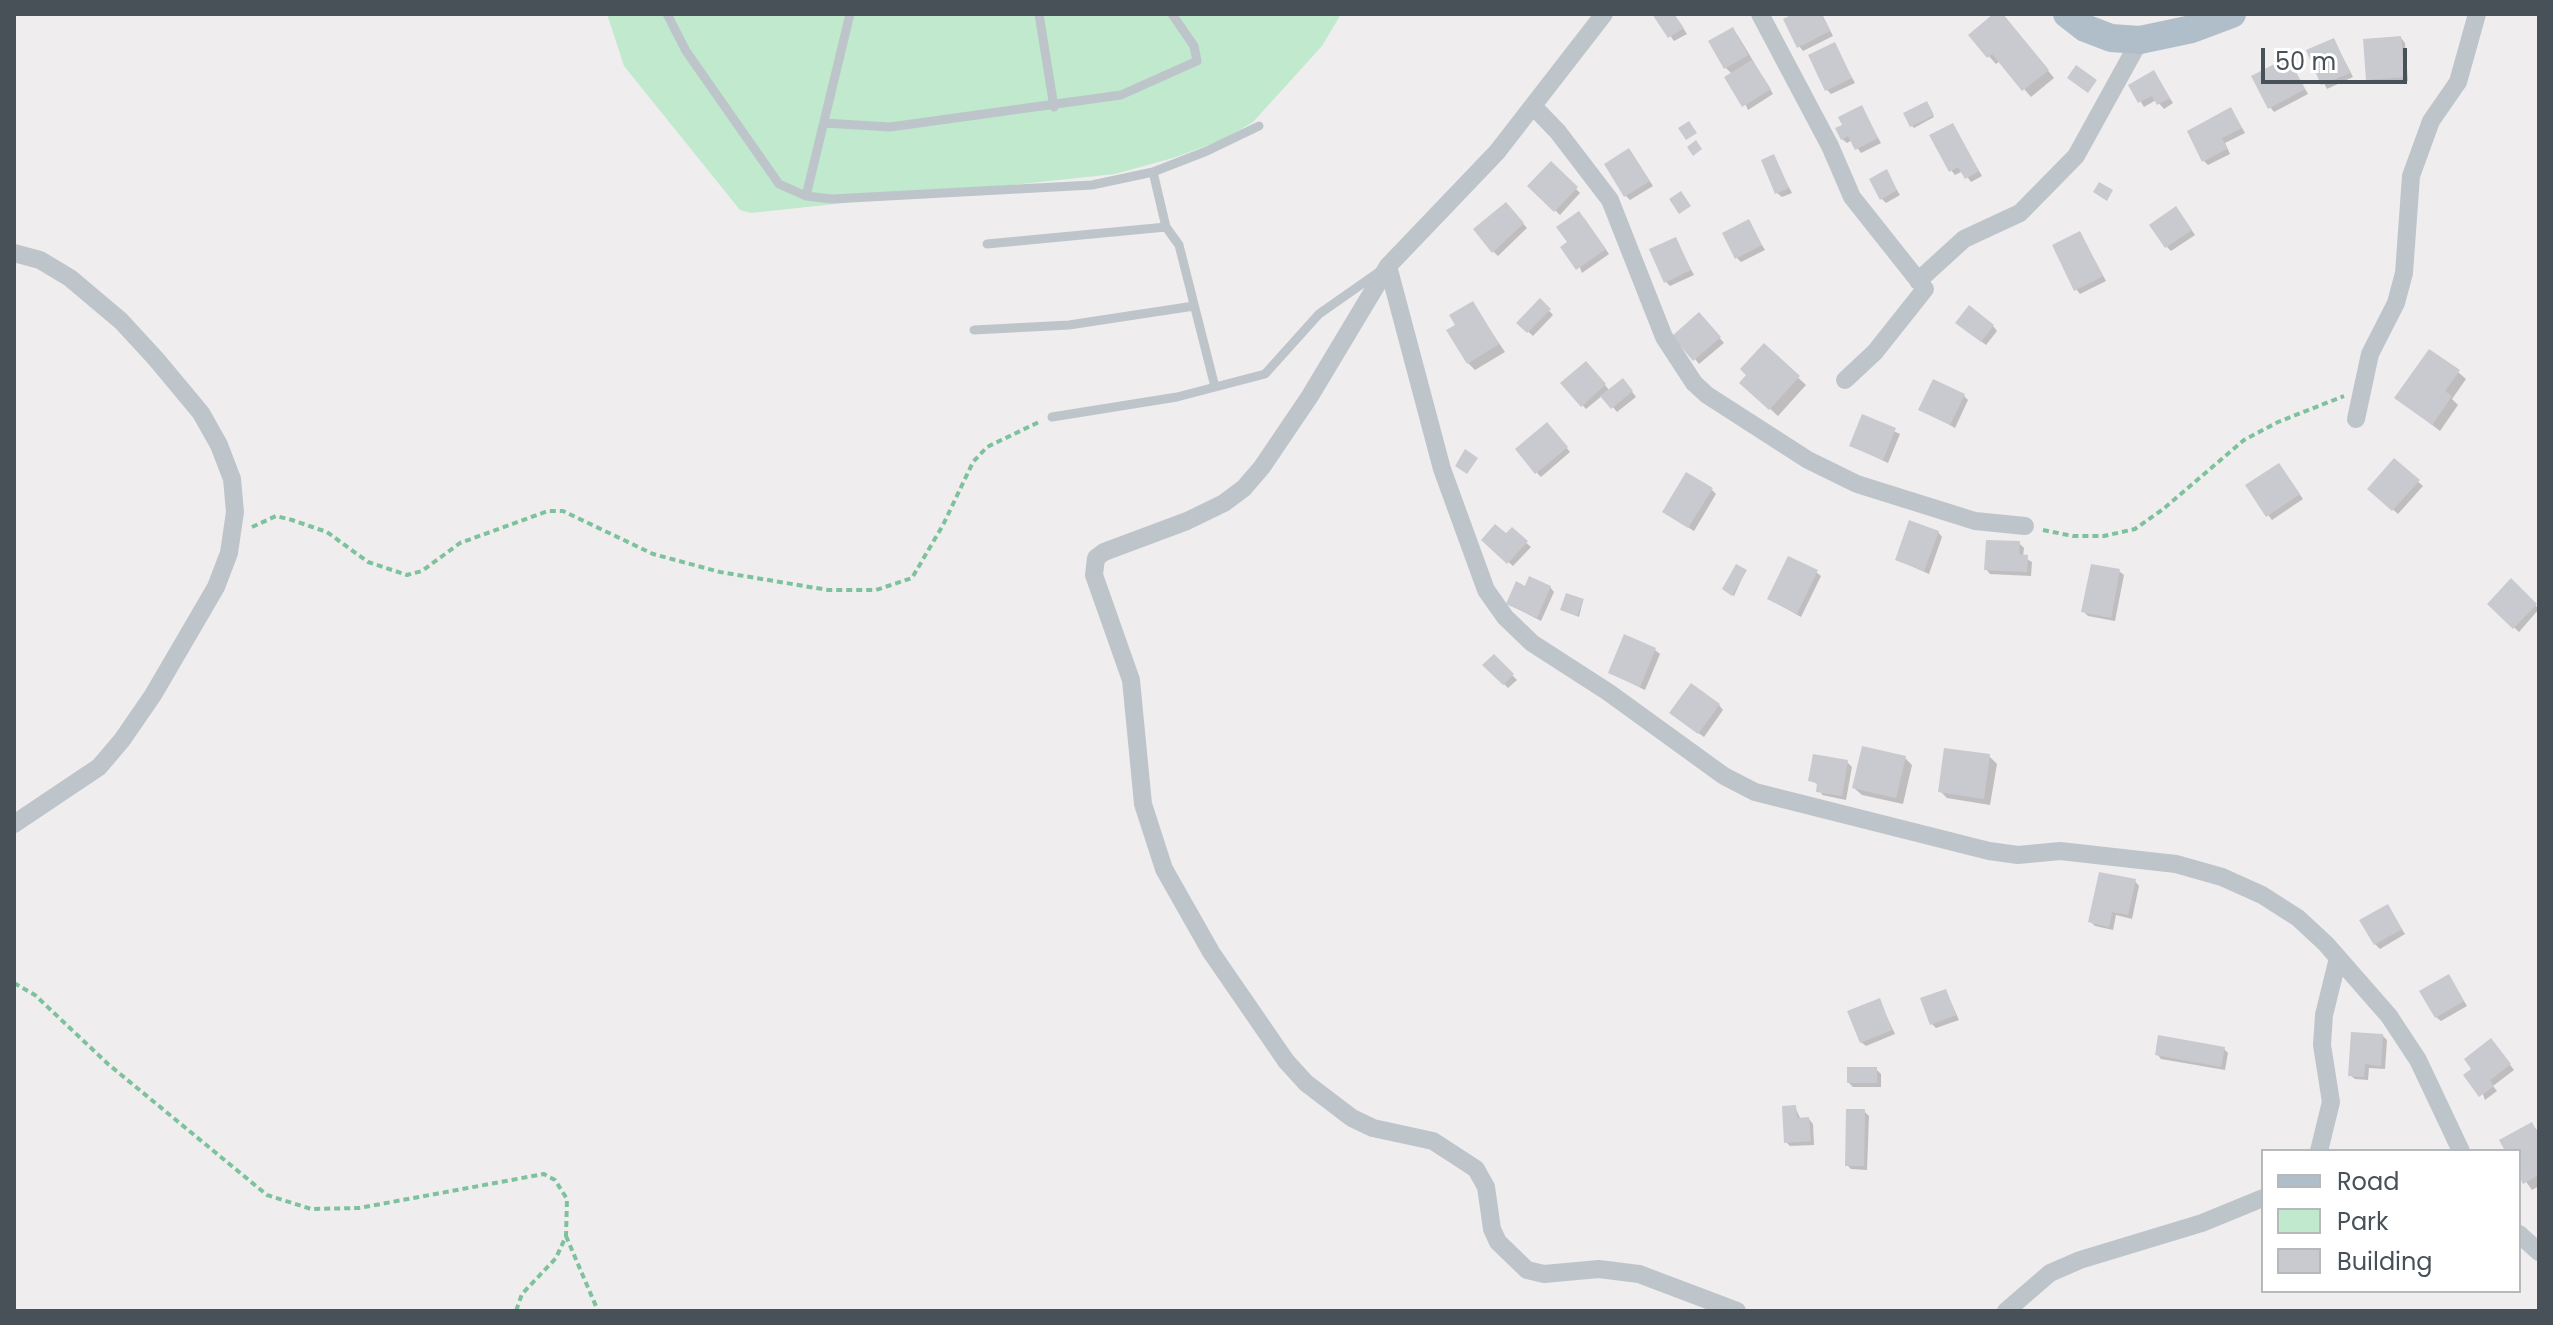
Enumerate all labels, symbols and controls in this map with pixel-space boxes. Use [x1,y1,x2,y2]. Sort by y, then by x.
scale bar [2265,32,2411,82]
text: 50 m [2275,45,2336,78]
legend [2261,1149,2521,1293]
text: Road [2337,1165,2399,1198]
text: Park [2337,1205,2388,1238]
text: Building [2337,1245,2433,1278]

